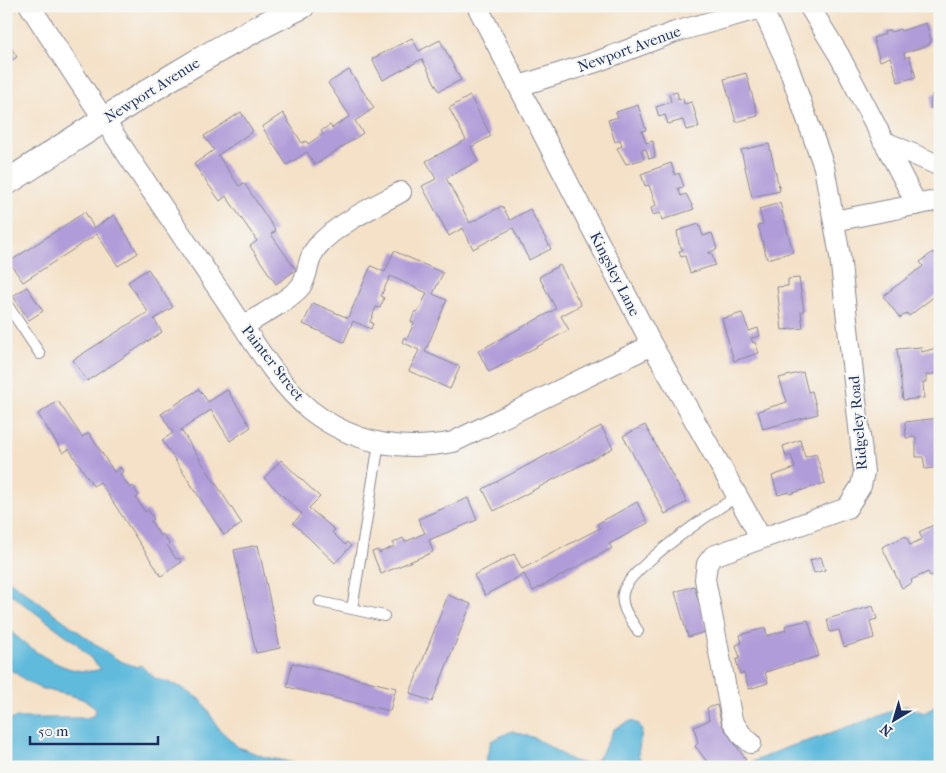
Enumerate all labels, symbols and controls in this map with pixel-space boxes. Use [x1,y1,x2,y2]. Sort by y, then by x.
street label: Newport Avenue [575,22,684,76]
street label: Newport Avenue [101,53,203,126]
street label: Kingsley Lane [586,229,644,320]
street label: Painter Street [238,322,308,405]
street label: Ridgeley Road [845,374,871,471]
north arrow [868,696,918,746]
scale bar [30,713,158,745]
text: N [877,720,896,740]
text: 50 m [38,722,69,740]

